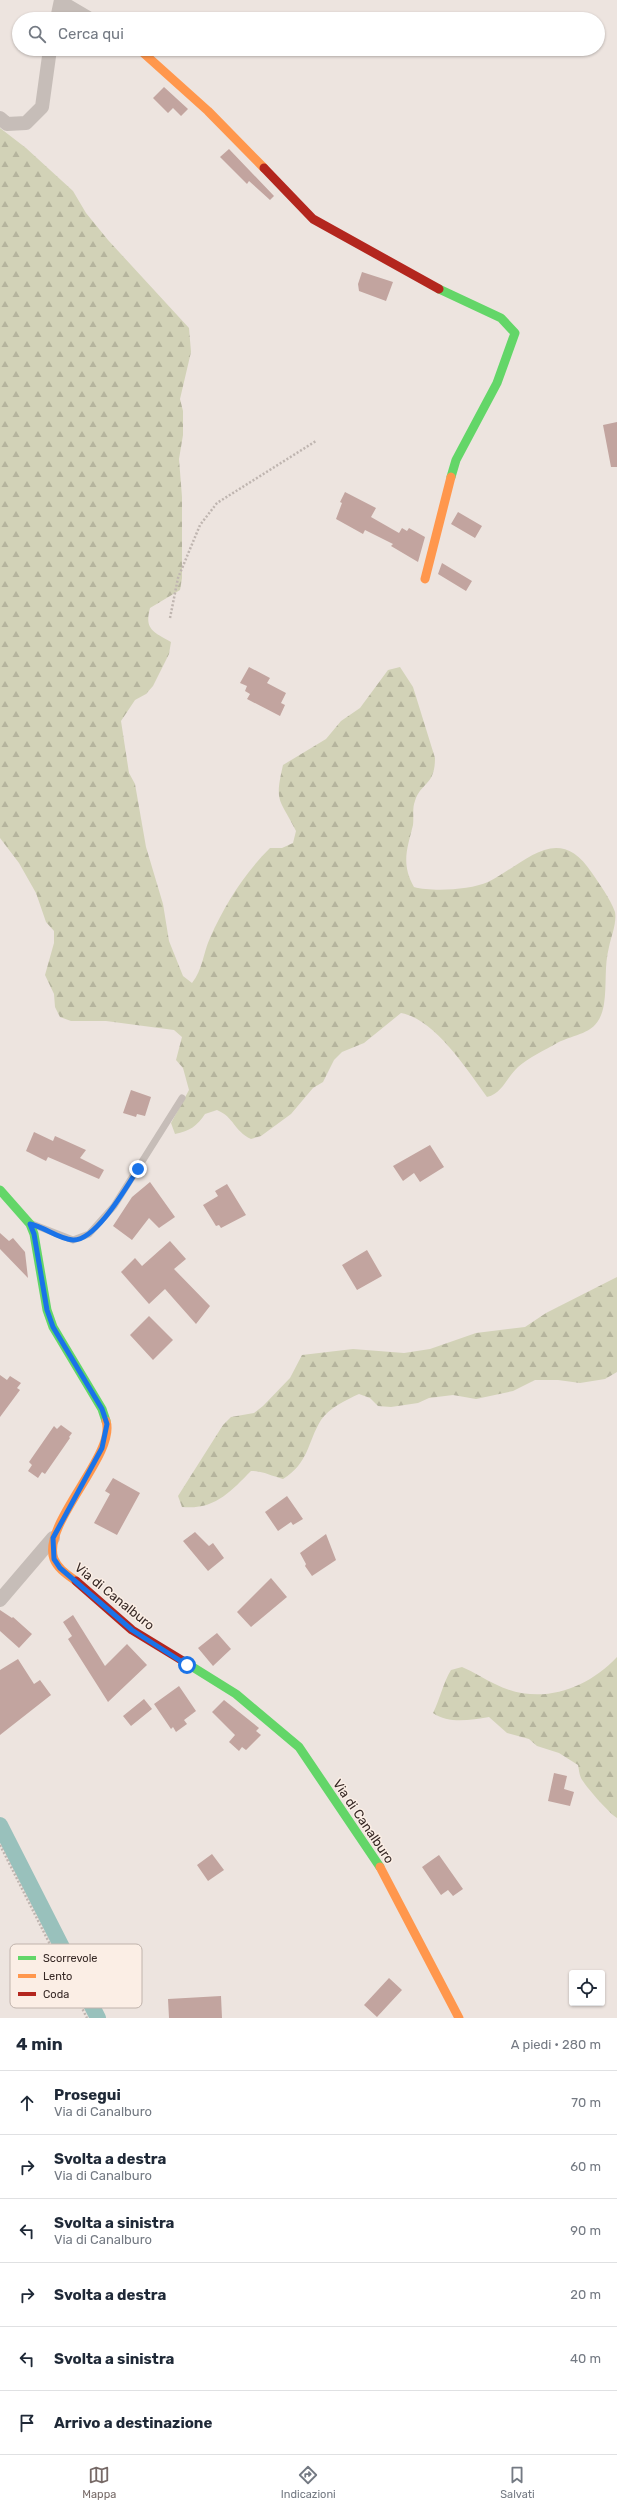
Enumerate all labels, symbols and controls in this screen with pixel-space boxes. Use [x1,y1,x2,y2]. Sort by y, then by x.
search box [12,12,605,56]
icon: search [26,23,48,45]
text: Cerca qui [58,25,124,43]
route end [129,1160,147,1178]
street label: Via di Canalburo [72,1560,157,1633]
route start [178,1656,196,1674]
street label: Via di Canalburo [330,1776,397,1866]
legend [10,1944,142,2008]
text: Scorrevole [43,1952,97,1965]
text: Lento [43,1970,72,1983]
map controls [569,1970,605,2006]
button: locate [569,1970,605,2006]
text: Coda [43,1988,69,2001]
text: 4 min [16,2034,63,2054]
text: A piedi · 280 m [511,2037,601,2052]
text: Prosegui [54,2086,121,2104]
icon: ahead [16,2092,38,2114]
text: 70 m [571,2095,601,2110]
text: Via di Canalburo [54,2104,152,2119]
text: Svolta a destra [54,2150,166,2168]
icon: right [16,2156,38,2178]
text: 60 m [570,2159,601,2174]
text: Via di Canalburo [54,2168,152,2183]
text: Svolta a sinistra [54,2214,174,2232]
icon: left [16,2220,38,2242]
text: 90 m [570,2223,601,2238]
text: Via di Canalburo [54,2232,152,2247]
icon: right [16,2284,38,2306]
text: Svolta a destra [54,2286,166,2304]
text: 20 m [570,2287,601,2302]
icon: left [16,2348,38,2370]
text: Svolta a sinistra [54,2350,174,2368]
text: 40 m [570,2351,601,2366]
icon: arrive [16,2412,38,2434]
text: Arrivo a destinazione [54,2414,212,2432]
tab: Mappa [82,2464,116,2501]
tab: Indicazioni [281,2464,336,2501]
tab: Salvati [500,2464,535,2501]

